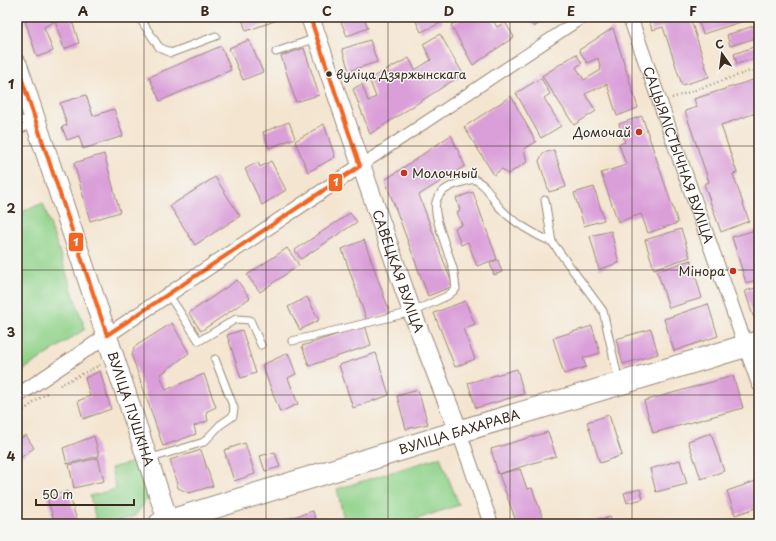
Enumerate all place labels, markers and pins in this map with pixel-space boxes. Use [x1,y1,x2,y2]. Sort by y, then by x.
place label: вуліца Дзяржынскага [336,65,467,83]
marker: вуліца Дзяржынскага [324,69,334,79]
place label: Домочай [572,122,631,141]
marker: Домочай [634,127,644,137]
place label: Молочный [412,163,478,182]
marker: Молочный [399,168,409,178]
place label: Мінора [678,261,726,280]
marker: Мінора [728,266,738,276]

